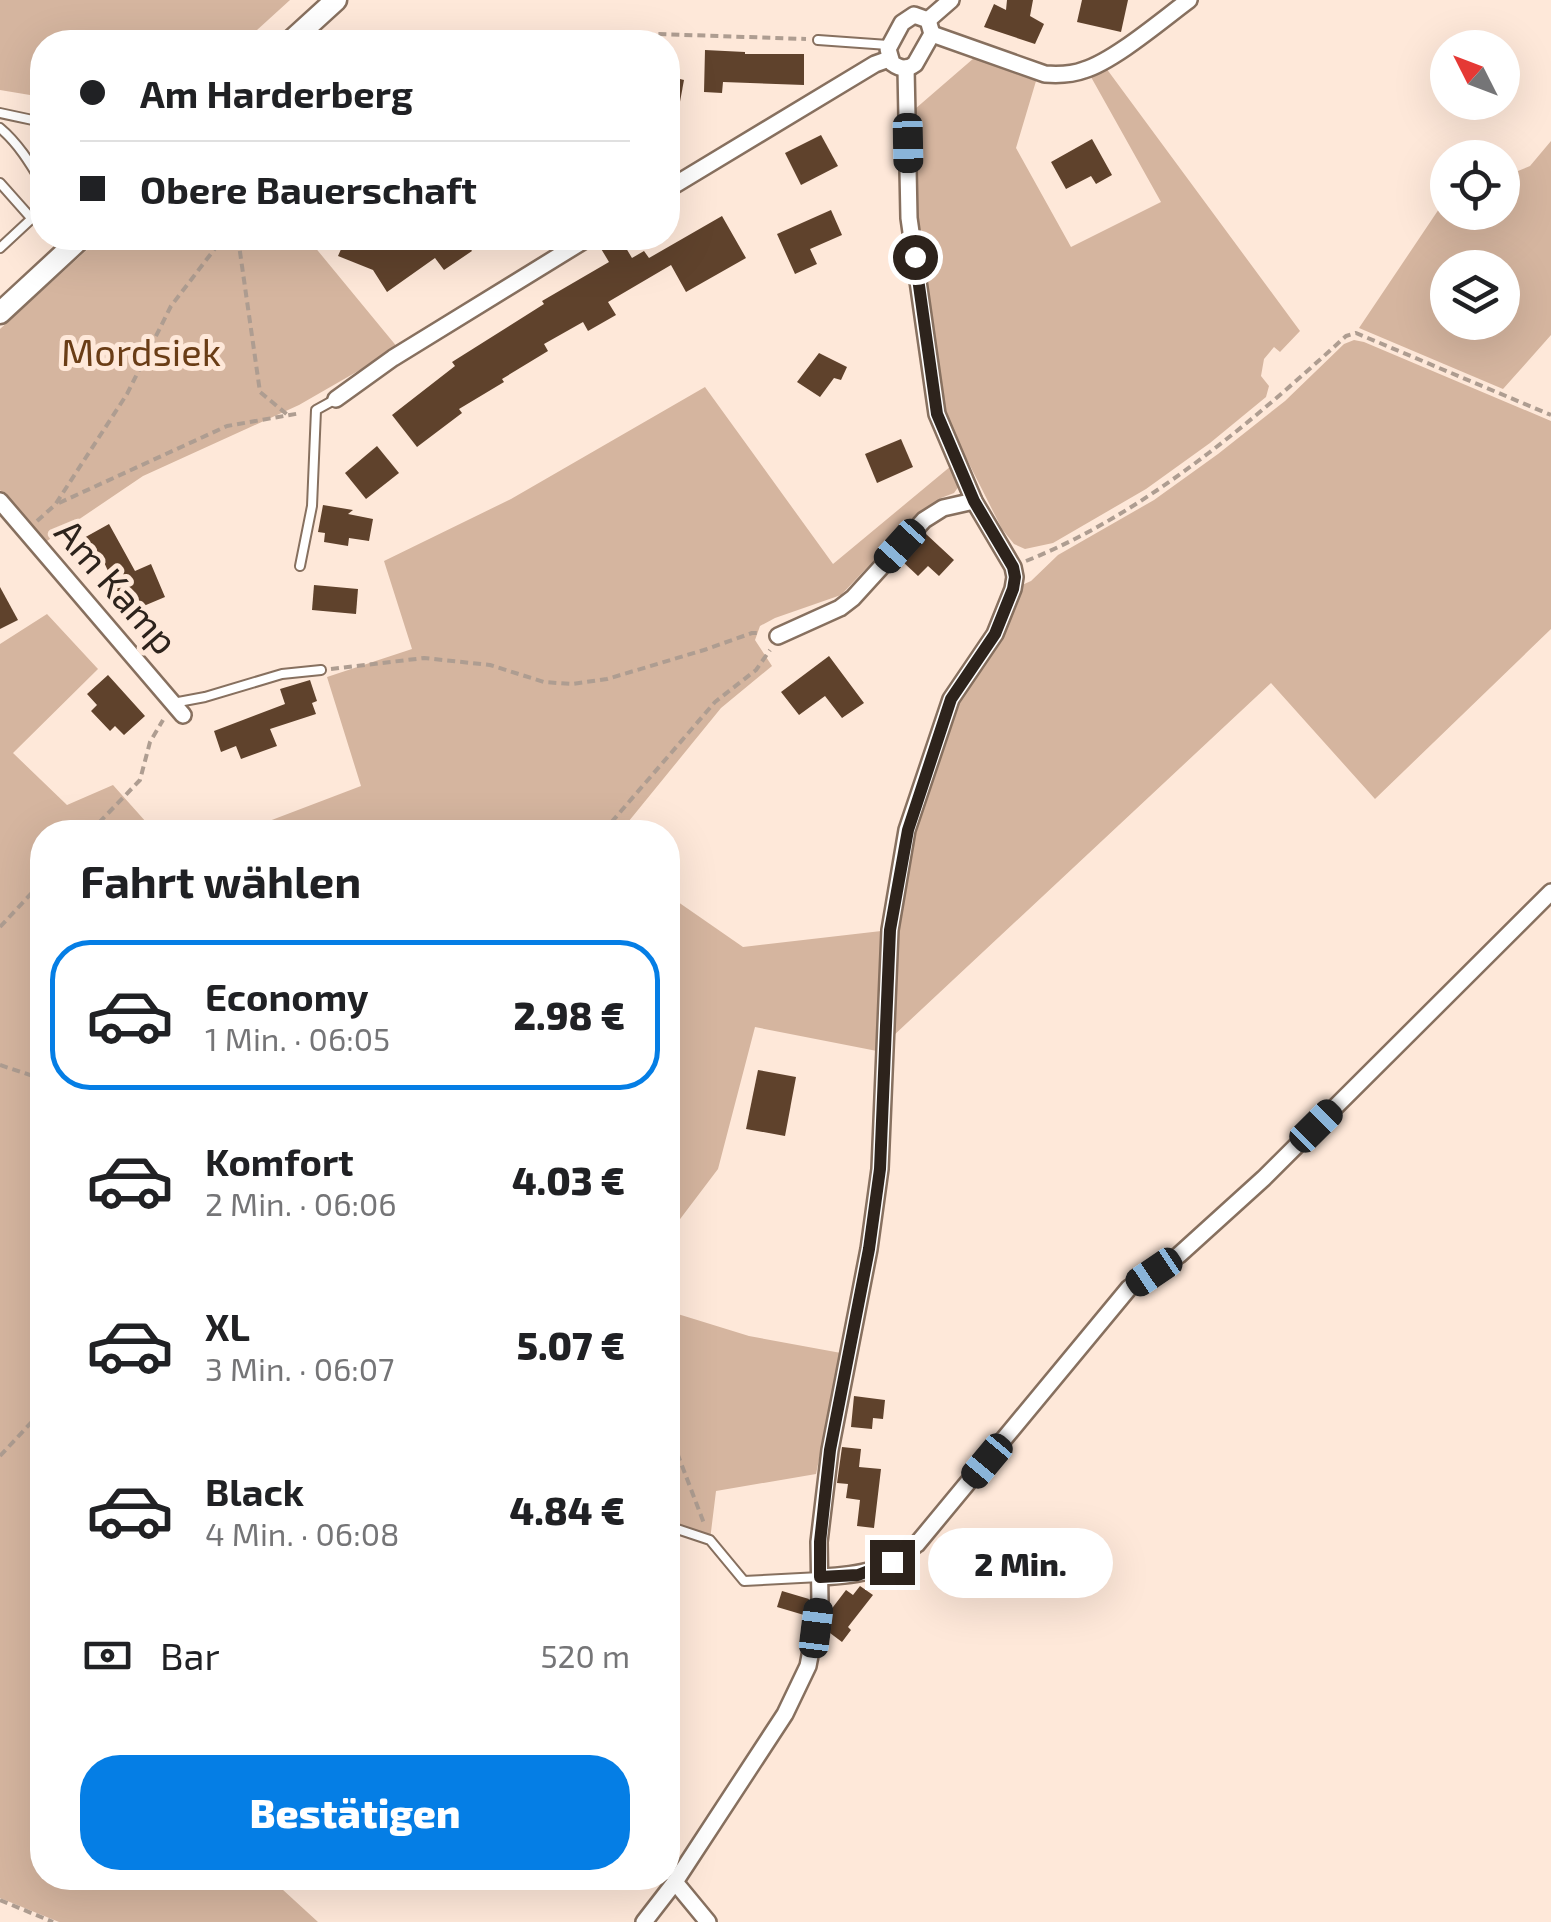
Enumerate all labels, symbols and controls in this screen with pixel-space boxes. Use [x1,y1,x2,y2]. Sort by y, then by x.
north arrow [1430,30,1520,120]
map controls [1430,30,1520,340]
text: Am Harderberg [140,70,413,116]
car [892,113,924,173]
button: locate [1430,140,1520,230]
text: Obere Bauerschaft [140,166,477,212]
route start [893,235,938,280]
button: layers [1430,250,1520,340]
park label: Mordsiek [61,328,221,374]
street label: Am Kamp [46,509,189,663]
car [869,514,931,578]
text: Fahrt wählen [80,853,361,907]
icon: car [85,970,175,1060]
text: Economy [205,973,369,1019]
text: 2.98 € [514,992,625,1038]
text: 1 Min. · 06:05 [205,1019,390,1057]
car [1284,1094,1348,1158]
icon: car [85,1135,175,1225]
text: Komfort [205,1138,354,1184]
text: 4.03 € [512,1157,625,1203]
text: 2 Min. · 06:06 [205,1184,397,1222]
car [1121,1243,1187,1301]
icon: car [85,1300,175,1390]
text: XL [205,1303,250,1349]
text: 5.07 € [517,1322,625,1368]
text: 3 Min. · 06:07 [205,1349,395,1387]
car [956,1428,1018,1494]
icon: car [85,1465,175,1555]
text: Black [205,1468,304,1514]
text: 4.84 € [510,1487,625,1533]
text: 4 Min. · 06:08 [205,1514,399,1552]
callout: 2 Min. [927,1527,1112,1597]
route end [870,1540,915,1585]
text: 2 Min. [974,1544,1067,1582]
car [797,1596,835,1660]
icon: cash [80,1628,135,1683]
text: Bar [160,1632,220,1678]
text: 520 m [540,1636,630,1674]
button: Bestätigen [80,1755,630,1870]

